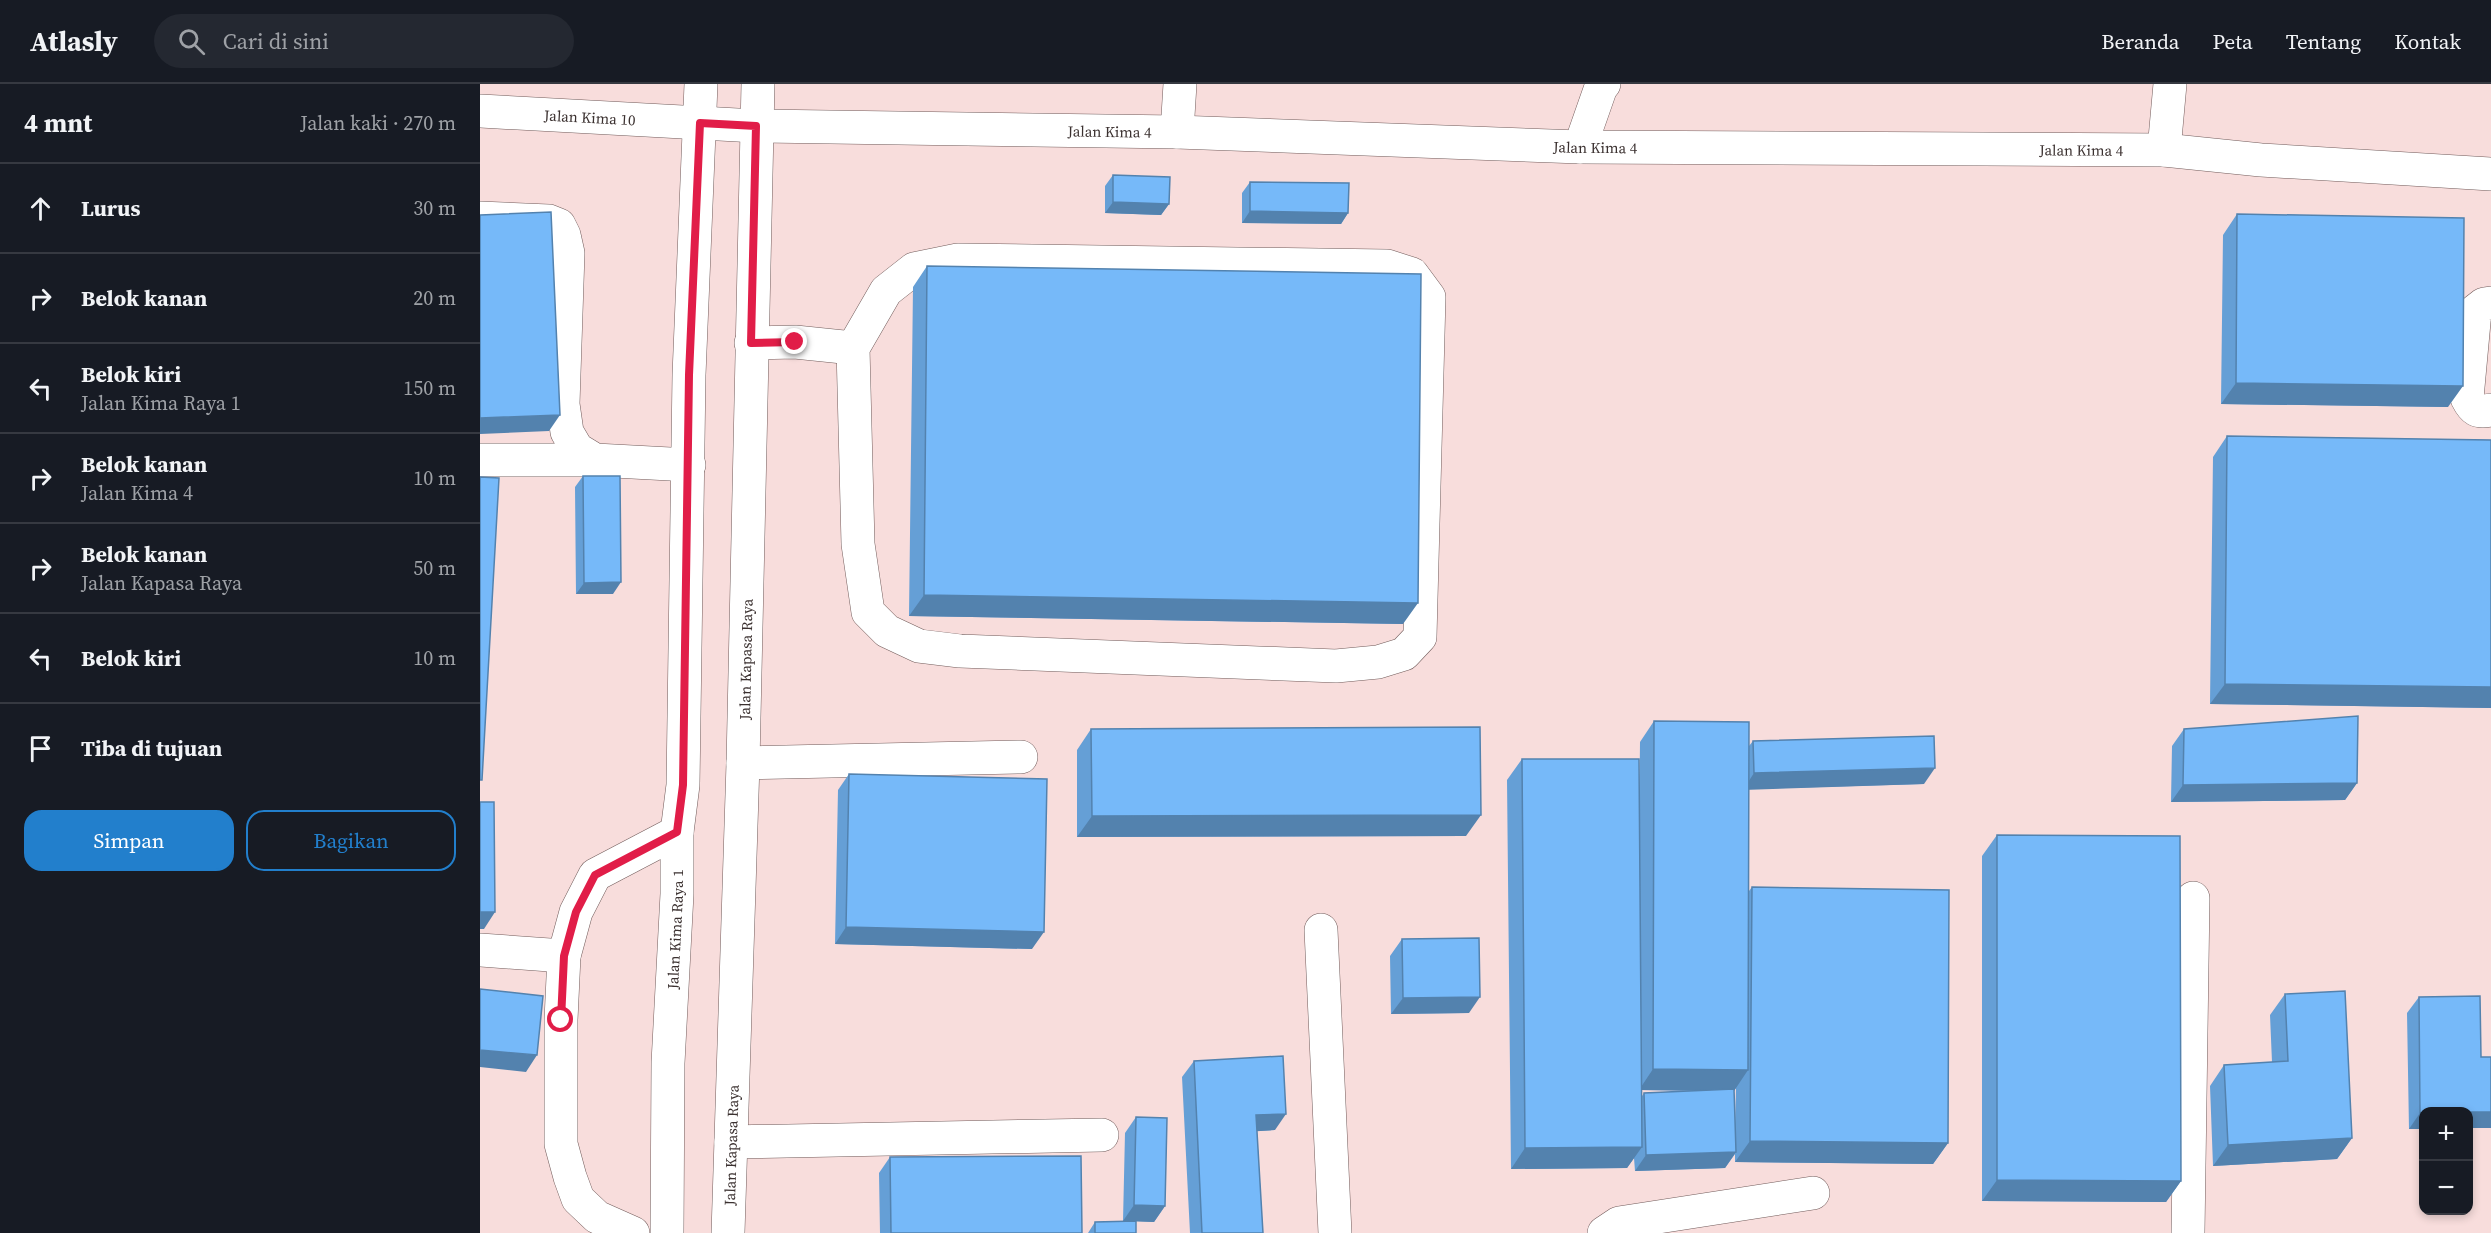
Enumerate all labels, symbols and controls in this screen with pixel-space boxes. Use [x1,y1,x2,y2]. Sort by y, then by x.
search box [154,14,574,68]
text: Atlasly [30,22,118,60]
icon: search [175,25,208,58]
text: Cari di sini [223,26,329,56]
text: Beranda [2101,27,2180,56]
text: Peta [2213,27,2253,56]
text: Tentang [2286,27,2361,56]
text: Kontak [2394,27,2461,56]
street label: Jalan Kima 10 [543,104,636,130]
text: 4 mnt [24,105,92,141]
text: Jalan kaki · 270 m [300,109,456,137]
street label: Jalan Kima 4 [1066,120,1152,142]
street label: Jalan Kima 4 [1552,135,1638,158]
street label: Jalan Kima 4 [2038,139,2124,160]
icon: ahead [24,192,57,225]
text: Lurus [81,193,140,223]
text: 30 m [413,194,456,222]
icon: right [24,282,57,315]
text: Belok kanan [81,283,207,313]
text: 20 m [413,284,456,312]
route end [781,328,807,354]
text: Belok kiri [81,359,181,389]
icon: left [24,372,57,405]
text: 150 m [403,374,456,402]
text: Jalan Kima Raya 1 [81,389,241,417]
text: Belok kanan [81,449,207,479]
icon: right [24,462,57,495]
text: 10 m [413,464,456,492]
text: Jalan Kima 4 [81,479,193,507]
text: Belok kanan [81,539,207,569]
icon: right [24,552,57,585]
text: 50 m [413,554,456,582]
text: Jalan Kapasa Raya [81,569,242,597]
street label: Jalan Kapasa Raya [733,598,757,721]
icon: left [24,642,57,675]
text: Belok kiri [81,643,181,673]
text: 10 m [413,644,456,672]
icon: arrive [24,732,57,765]
text: Tiba di tujuan [81,733,222,763]
button: Simpan [24,810,234,871]
button: Bagikan [246,810,456,871]
street label: Jalan Kima Raya 1 [661,869,688,991]
route start [547,1006,573,1032]
street label: Jalan Kapasa Raya [718,1084,743,1207]
map controls [2419,1107,2473,1215]
button: + [2419,1107,2473,1161]
button: − [2419,1161,2473,1215]

